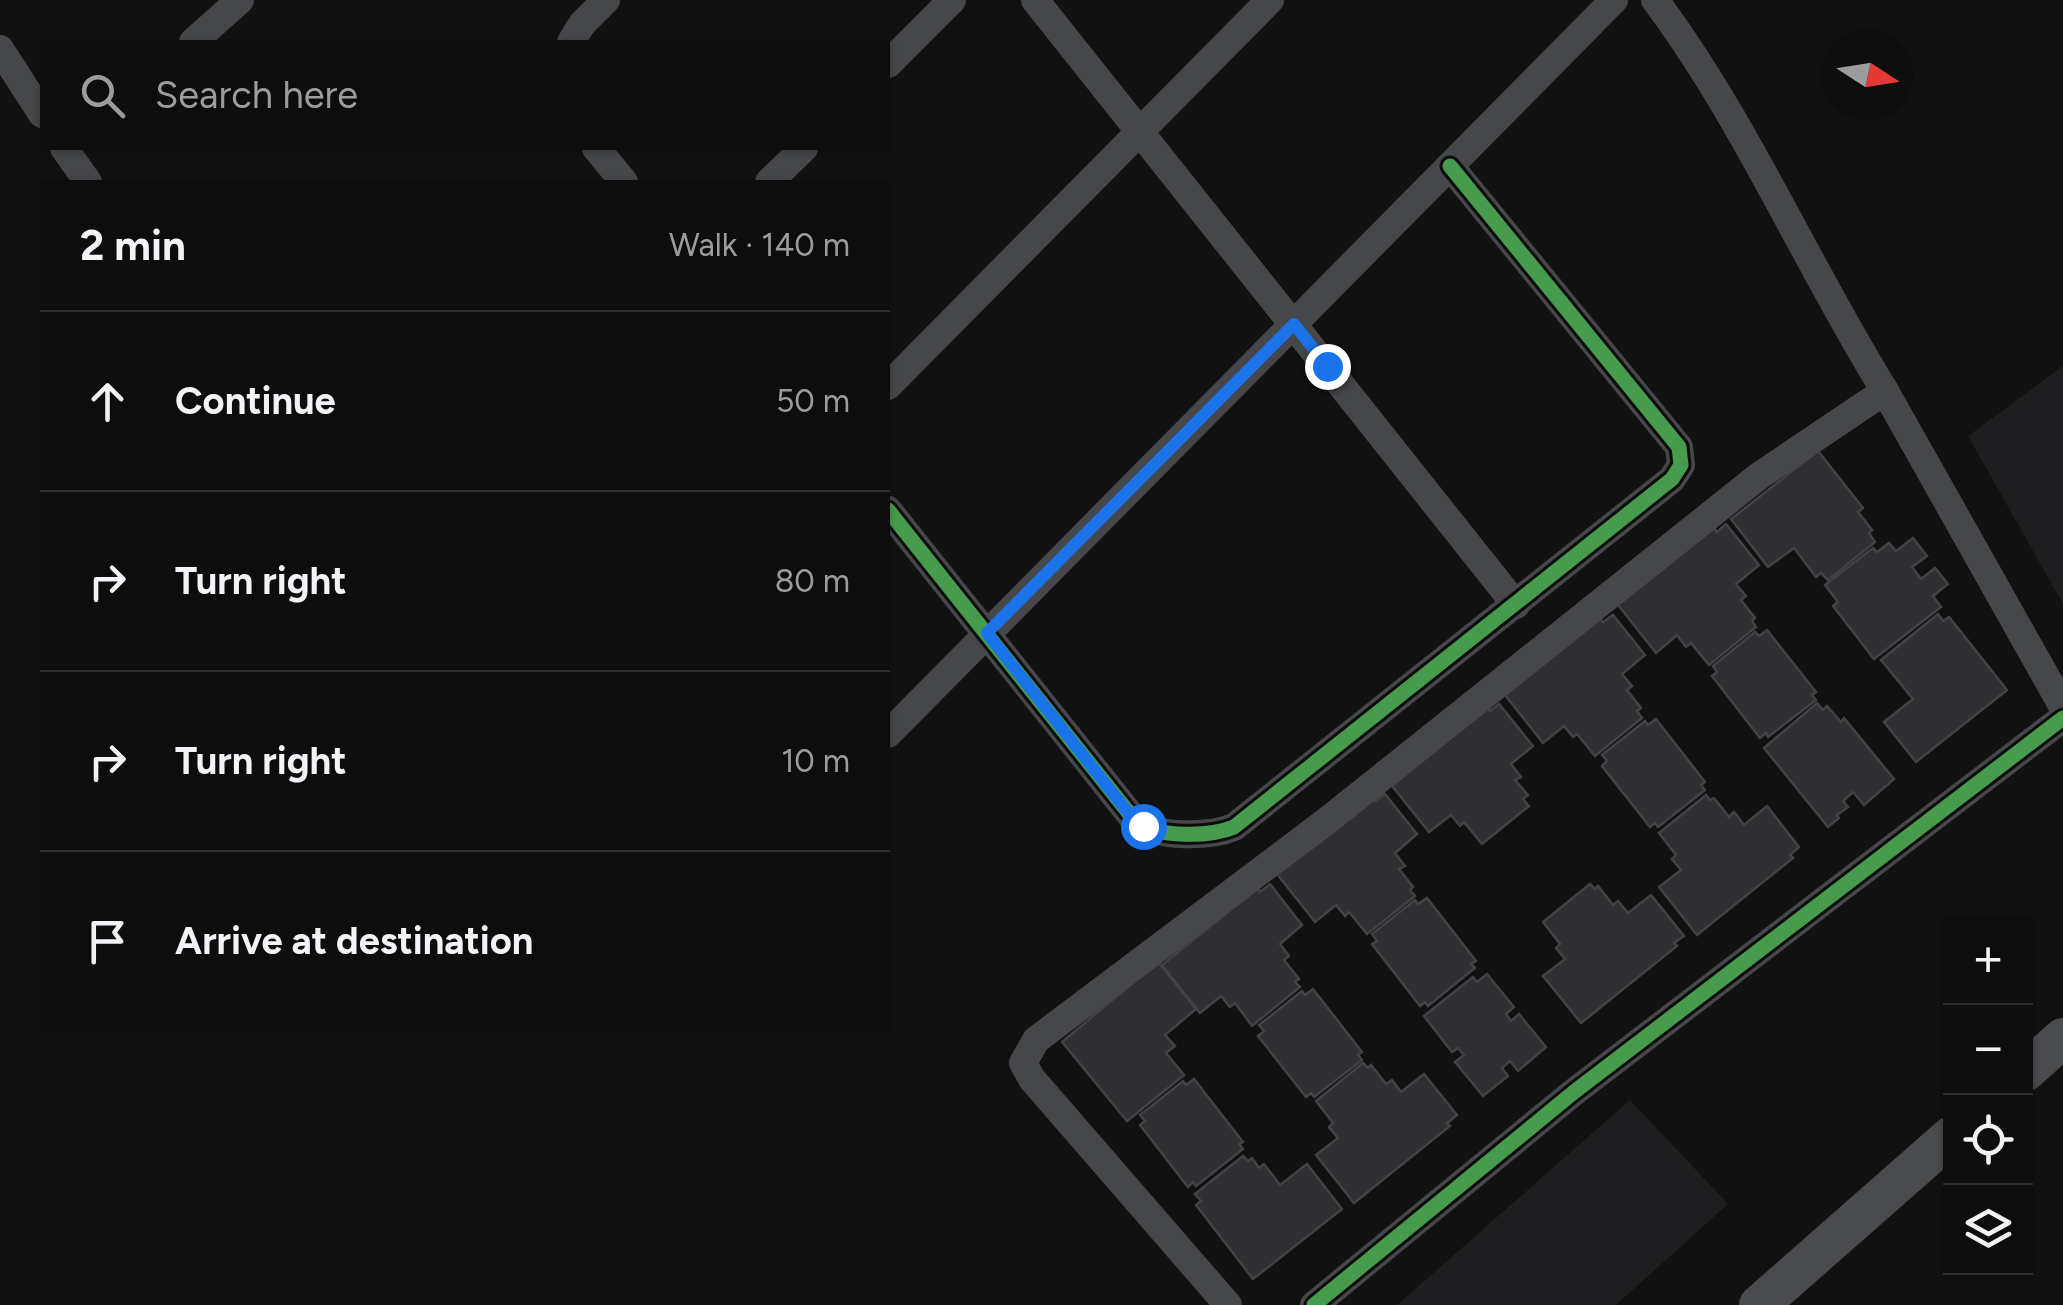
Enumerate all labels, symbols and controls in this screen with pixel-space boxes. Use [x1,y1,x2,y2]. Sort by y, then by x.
north arrow [1823,30,1913,120]
search box [40,40,890,150]
icon: search [75,68,130,123]
text: Search here [155,72,358,118]
text: 2 min [80,220,186,271]
text: Walk · 140 m [669,226,850,264]
route end [1305,344,1351,390]
icon: ahead [80,374,135,429]
text: Continue [175,378,336,424]
text: 50 m [776,382,850,420]
icon: right [80,554,135,609]
text: Turn right [175,558,347,604]
text: 80 m [775,562,850,600]
icon: right [80,734,135,789]
text: Turn right [175,738,347,784]
text: 10 m [781,742,850,780]
route start [1121,804,1167,850]
icon: arrive [80,914,135,969]
map controls [1943,915,2033,1275]
button: + [1943,915,2033,1005]
text: Arrive at destination [175,918,533,964]
button: − [1943,1005,2033,1095]
button: locate [1943,1095,2033,1185]
button: layers [1943,1185,2033,1275]

